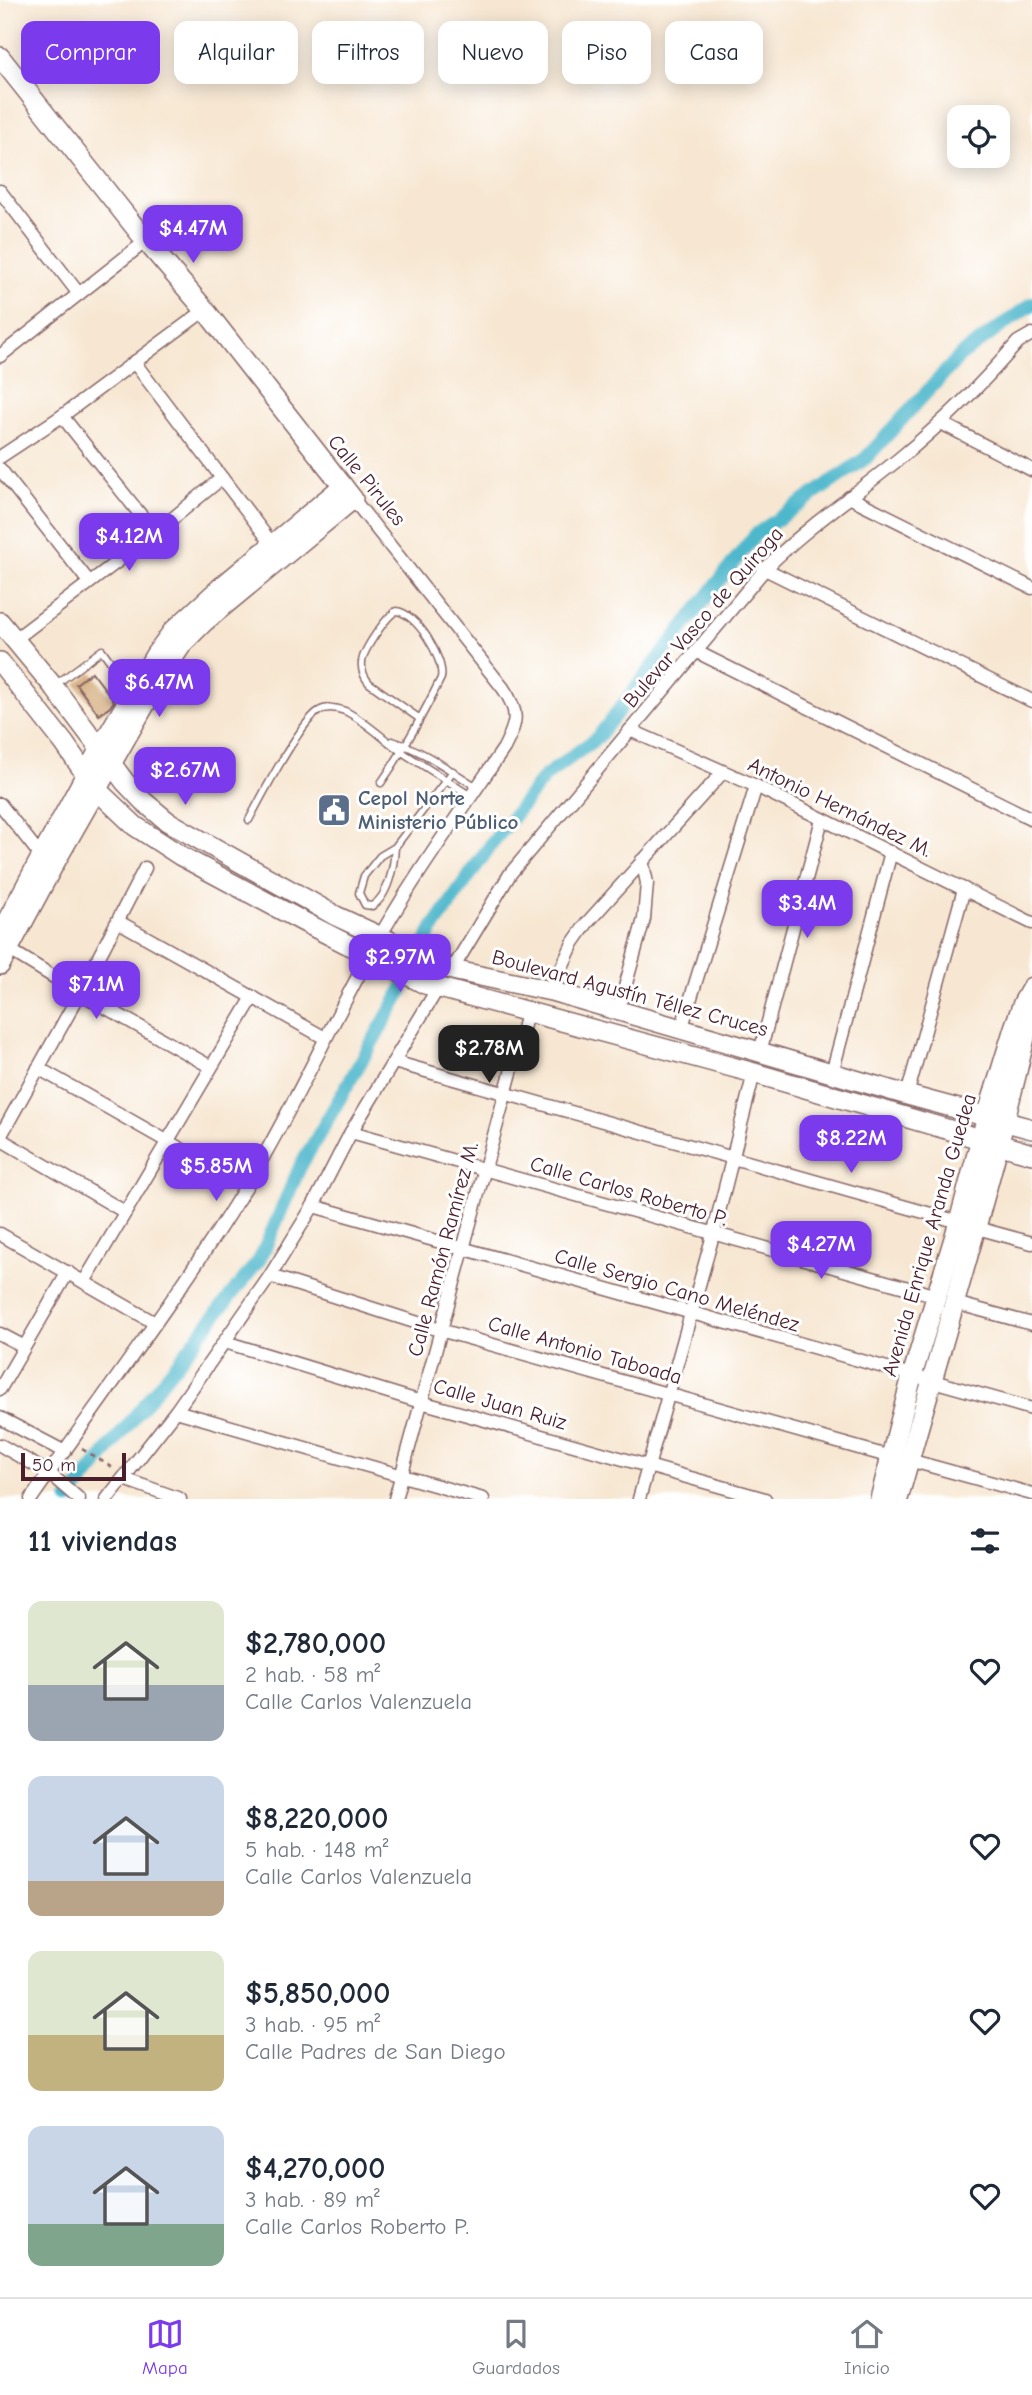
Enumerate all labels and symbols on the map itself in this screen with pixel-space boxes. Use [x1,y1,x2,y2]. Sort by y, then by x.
pin: $4.47M [136,205,250,265]
street label: Calle Pirules [323,430,411,530]
pin: $4.12M [72,514,186,573]
street label: Bulevar Vasco de Quiroga [618,522,788,712]
pin: $6.47M [102,660,216,719]
pin: $2.67M [128,748,242,807]
street label: Antonio Hernández M. [744,752,936,862]
place label: Cepol Norte Ministerio Público [358,786,518,834]
public building icon: Cepol Norte Ministerio Público [315,791,353,829]
pin: $3.4M [758,880,856,940]
pin: $2.97M [343,934,457,994]
street label: Boulevard Agustín Téllez Cruces [489,945,771,1041]
pin: $7.1M [47,962,145,1021]
pin: $2.78M [432,1026,546,1085]
street label: Avenida Enrique Aranda Guedea [877,1091,981,1379]
pin: $8.22M [794,1116,908,1175]
street label: Calle Ramón Ramírez M. [403,1139,483,1359]
pin: $5.85M [159,1144,273,1203]
street label: Calle Carlos Roberto P. [527,1151,731,1231]
pin: $4.27M [764,1222,878,1281]
street label: Calle Sergio Cano Meléndez [552,1244,802,1336]
street label: Calle Antonio Taboada [485,1311,685,1389]
street label: Calle Juan Ruiz [431,1374,569,1434]
scale bar [21,1450,126,1482]

